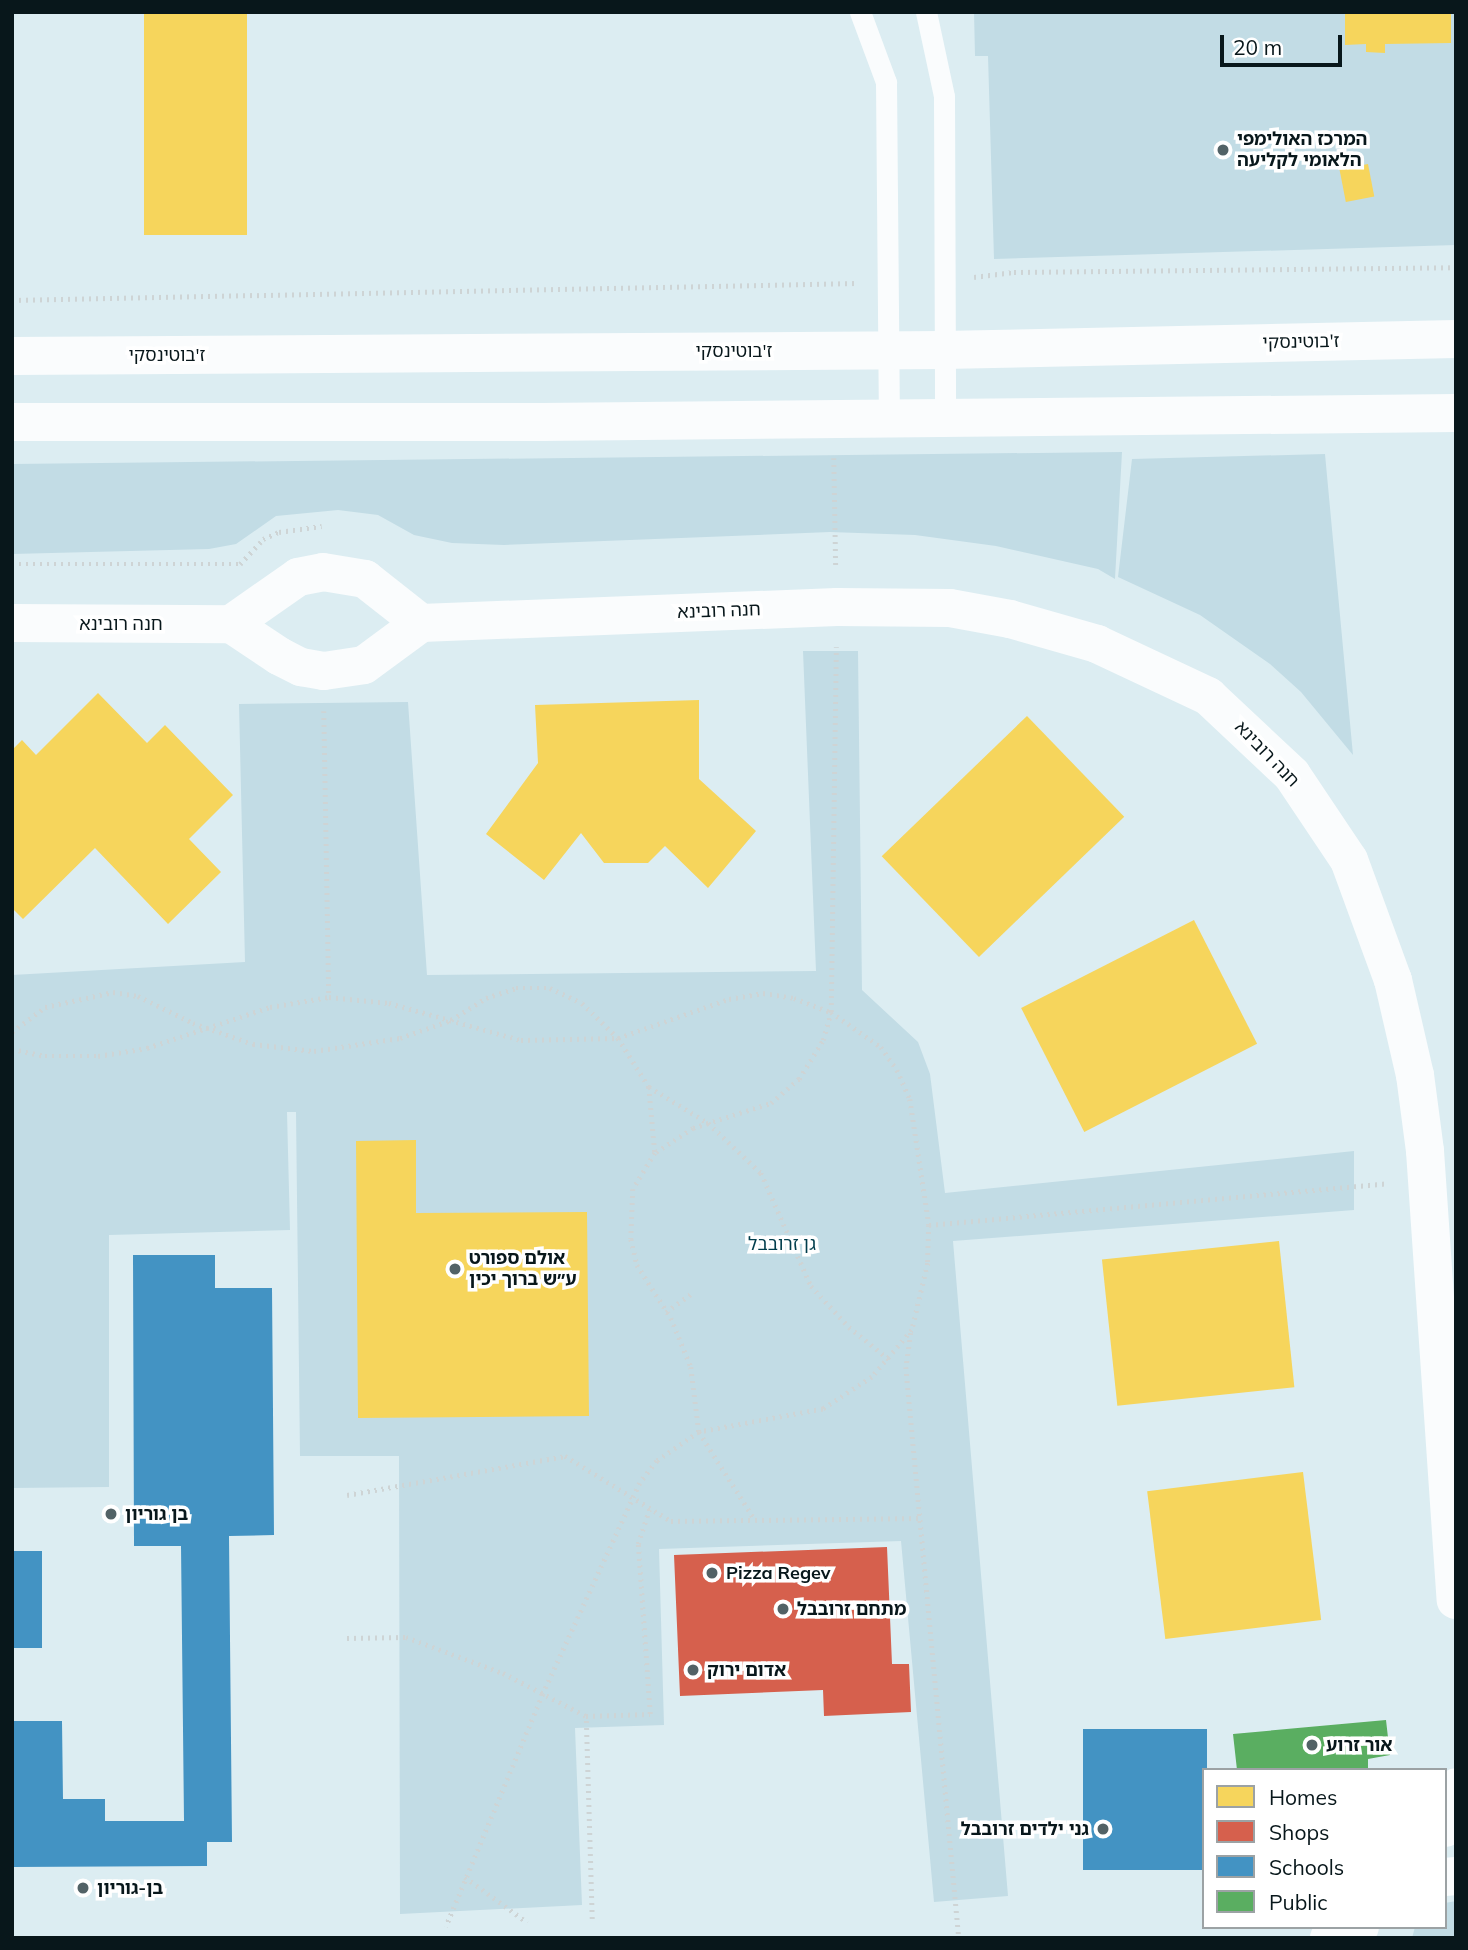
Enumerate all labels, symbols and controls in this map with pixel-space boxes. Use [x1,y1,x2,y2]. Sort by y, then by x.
scale bar [1223,21,1346,65]
text: 20 m [1233,34,1282,60]
place label: המרכז האולימפי הלאומי לקליעה [1237,129,1367,172]
marker: המרכז האולימפי הלאומי לקליעה [1215,142,1231,158]
street label: ז'בוטינסקי [1262,331,1340,353]
street label: ז'בוטינסקי [695,340,773,362]
street label: ז'בוטינסקי [128,344,206,366]
street label: חנה רובינא [677,599,761,623]
street label: חנה רובינא [79,613,163,635]
street label: חנה רובינא [1230,717,1304,791]
park label: גן זרובבל [748,1233,816,1255]
place label: אולם ספורט ע״ש ברוך יכין [469,1248,577,1290]
marker: אולם ספורט ע״ש ברוך יכין [447,1261,463,1277]
place label: בן גוריון [125,1503,188,1525]
marker: בן גוריון [103,1506,119,1522]
place label: Pizza Regev [726,1562,831,1584]
marker: Pizza Regev [704,1565,720,1581]
place label: מתחם זרובבל [797,1598,906,1620]
marker: מתחם זרובבל [775,1601,791,1617]
place label: אדום ירוק [707,1659,786,1681]
marker: אדום ירוק [685,1662,701,1678]
place label: אור זרוע [1326,1734,1392,1756]
marker: אור זרוע [1304,1737,1320,1753]
legend [1202,1768,1447,1929]
text: Homes [1269,1784,1337,1810]
place label: גני ילדים זרובבל [961,1818,1089,1840]
text: Shops [1269,1819,1329,1845]
marker: גני ילדים זרובבל [1095,1821,1111,1837]
text: Schools [1269,1854,1344,1880]
place label: בן-גוריון [97,1877,163,1899]
marker: בן-גוריון [75,1880,91,1896]
text: Public [1269,1889,1328,1915]

